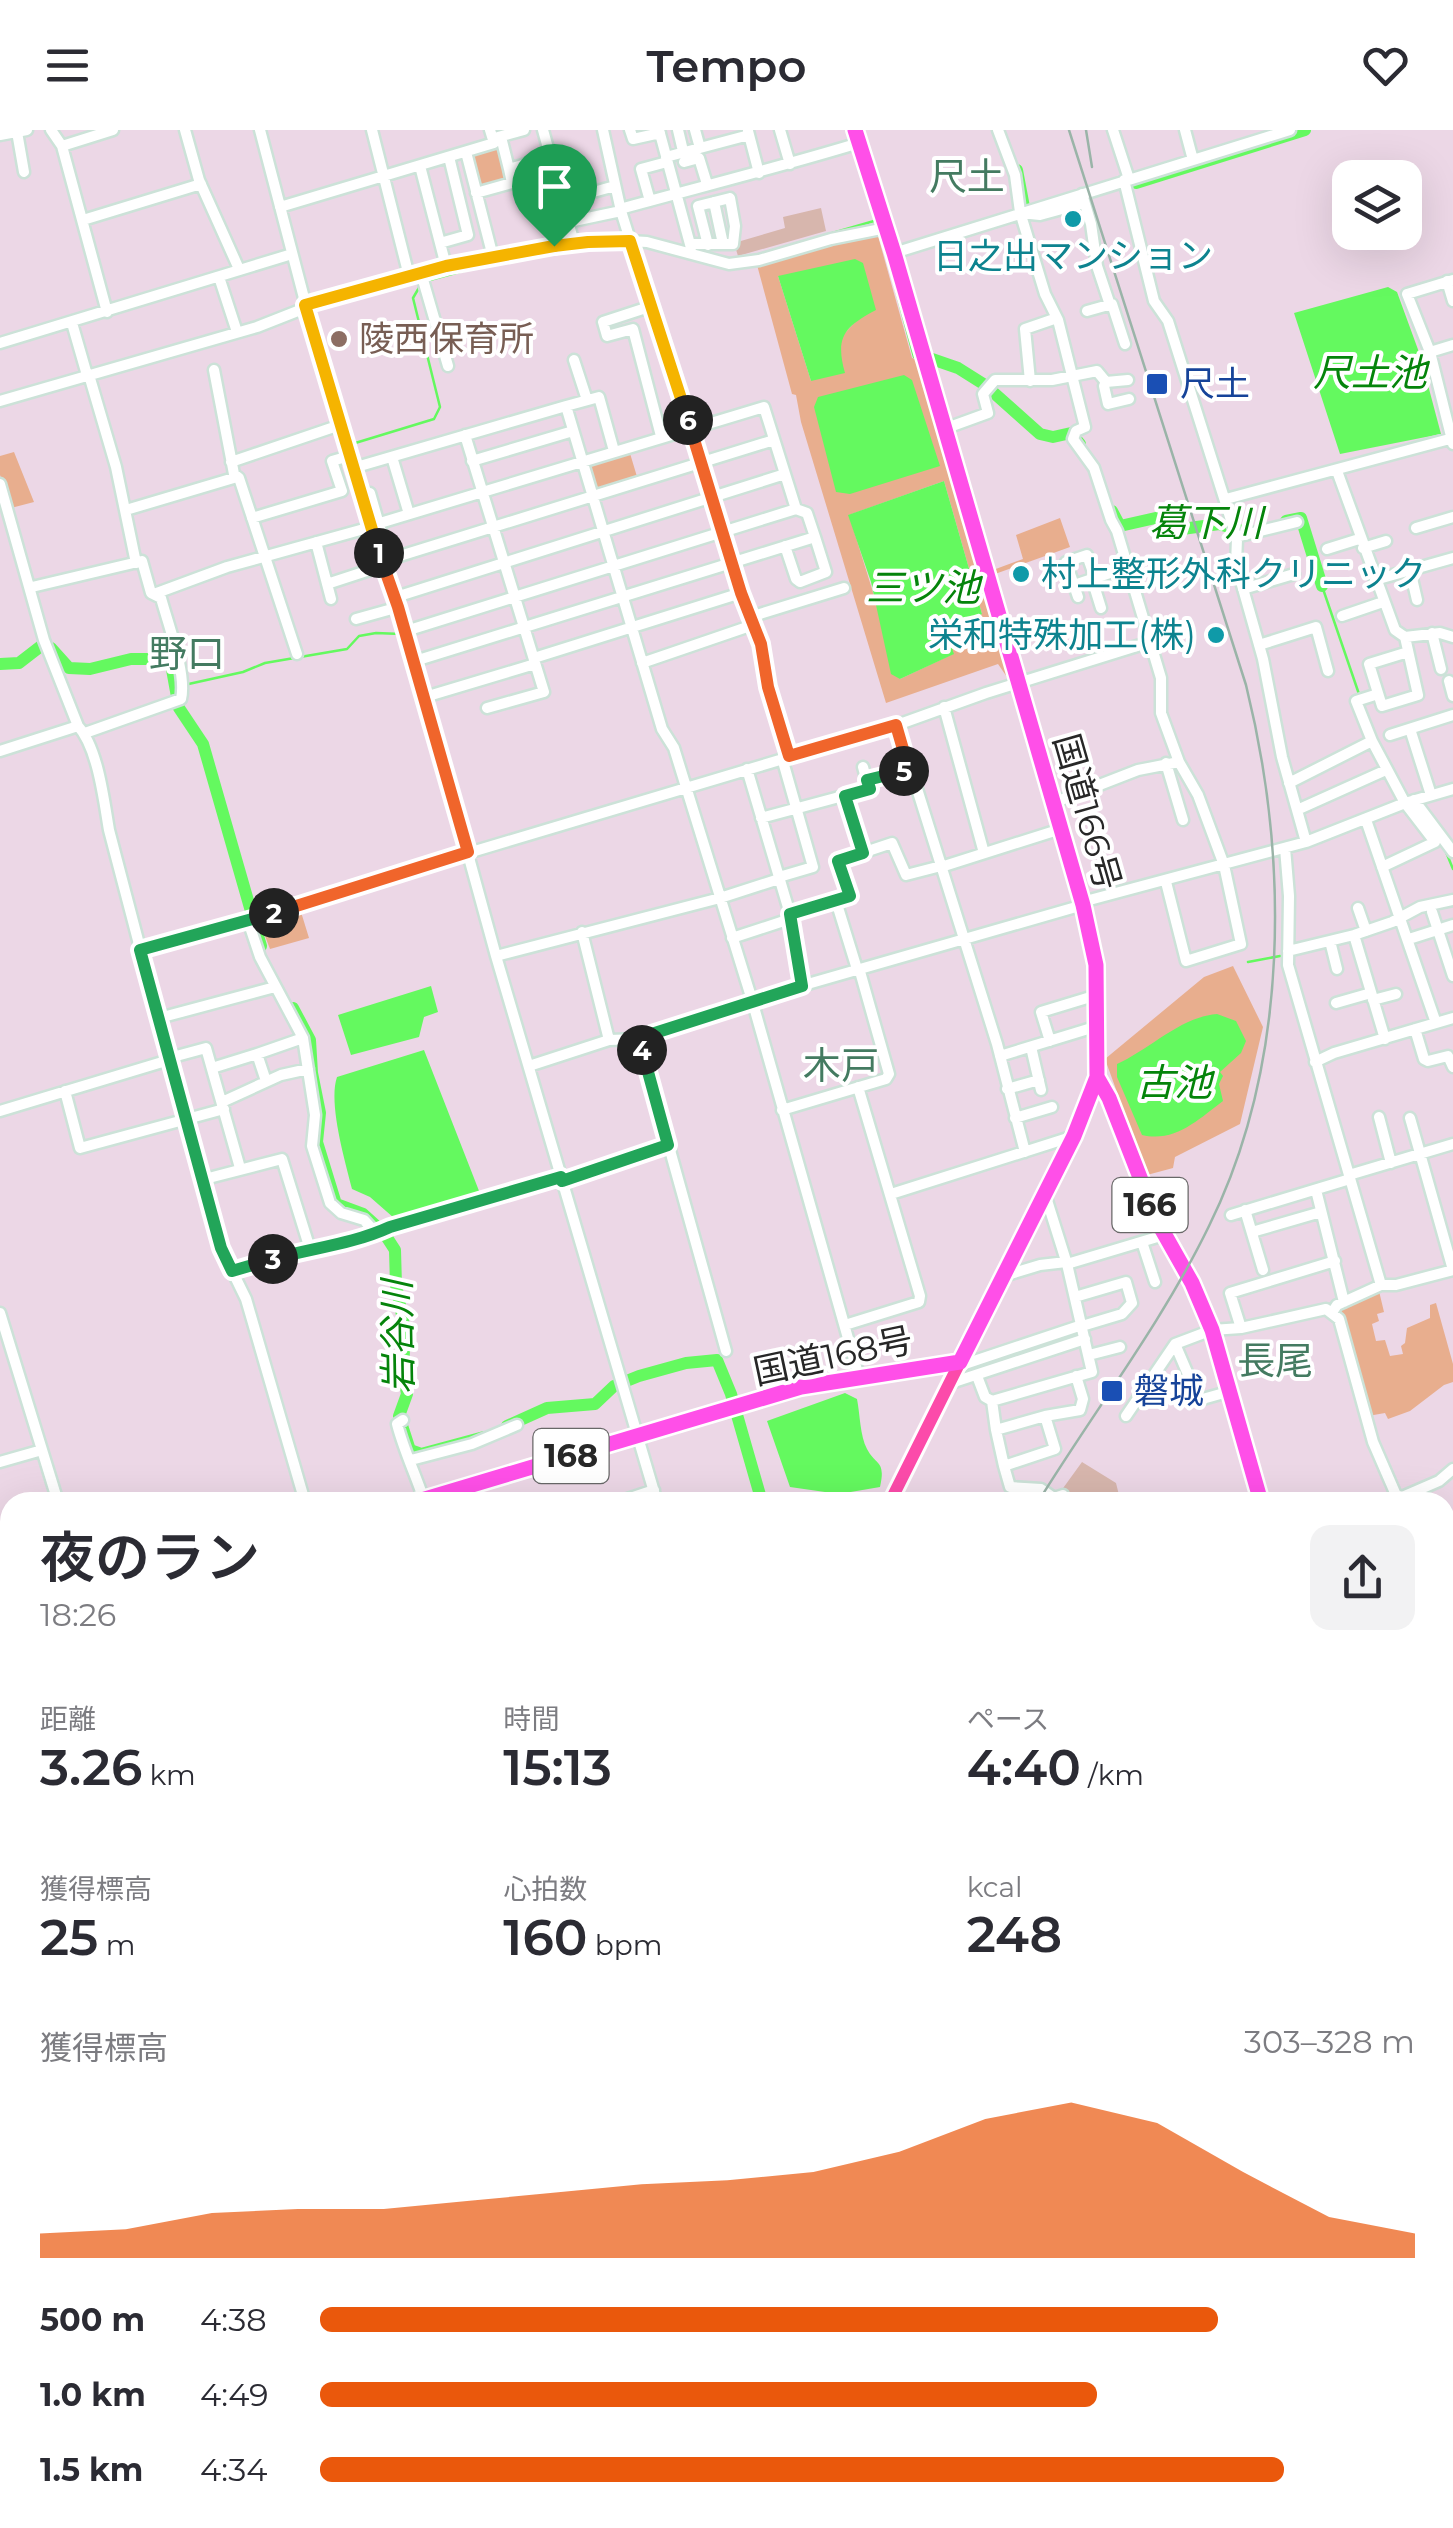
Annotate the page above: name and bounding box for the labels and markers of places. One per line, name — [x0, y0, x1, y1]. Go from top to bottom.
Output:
pin — [512, 144, 597, 247]
marker: 日之出マンション — [1062, 208, 1084, 230]
place label: 日之出マンション — [933, 234, 1213, 277]
place label: 陵西保育所 — [359, 317, 534, 360]
marker: 陵西保育所 — [328, 328, 350, 350]
place label: 尺土 — [1180, 362, 1250, 405]
marker: 尺土 — [1144, 371, 1170, 397]
pin: 6 — [663, 395, 713, 445]
pin: 1 — [354, 528, 404, 578]
place label: 村上整形外科クリニック — [1041, 552, 1426, 595]
marker: 村上整形外科クリニック — [1010, 563, 1032, 585]
place label: 栄和特殊加工(株) — [928, 613, 1196, 656]
marker: 栄和特殊加工(株) — [1205, 624, 1227, 646]
pin: 5 — [879, 746, 929, 796]
pin: 2 — [249, 888, 299, 938]
pin: 4 — [617, 1025, 667, 1075]
pin: 3 — [248, 1234, 298, 1284]
place label: 磐城 — [1134, 1369, 1204, 1412]
marker: 磐城 — [1099, 1378, 1125, 1404]

